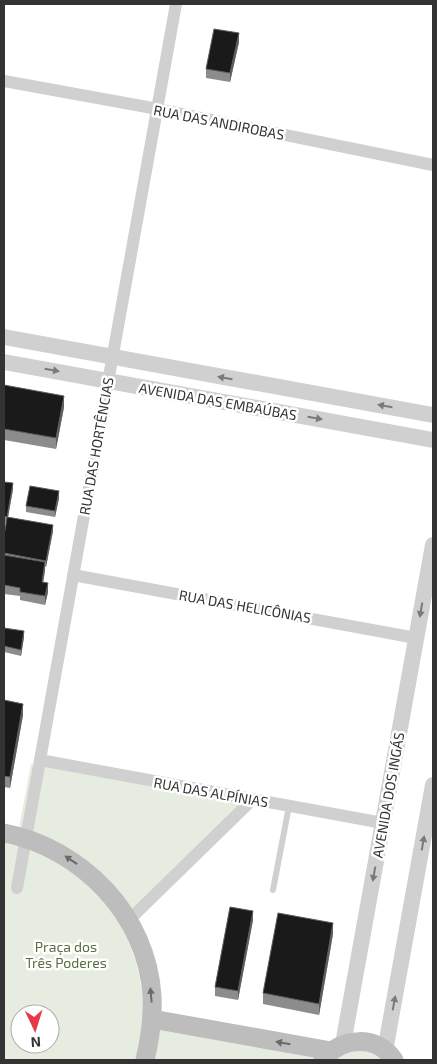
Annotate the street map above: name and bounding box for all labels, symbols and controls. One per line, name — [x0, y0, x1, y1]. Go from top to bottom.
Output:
street label: RUA DAS ANDIROBAS — [152, 101, 286, 143]
one-way arrow — [44, 367, 60, 375]
one-way arrow — [217, 373, 233, 381]
street label: RUA DAS HORTÊNCIAS — [76, 376, 117, 516]
street label: AVENIDA DAS EMBAÚBAS — [138, 379, 298, 423]
one-way arrow — [377, 402, 393, 410]
one-way arrow — [307, 415, 323, 423]
street label: RUA DAS HELICÔNIAS — [178, 586, 312, 626]
one-way arrow — [417, 603, 425, 619]
street label: AVENIDA DOS INGÁS — [369, 731, 407, 859]
street label: RUA DAS ALPÍNIAS — [152, 774, 270, 810]
one-way arrow — [419, 834, 427, 850]
one-way arrow — [64, 855, 77, 865]
one-way arrow — [369, 866, 377, 882]
park label: Praça dos Três Poderes — [25, 938, 107, 971]
one-way arrow — [147, 986, 155, 1002]
one-way arrow — [390, 995, 398, 1010]
north arrow — [10, 1004, 60, 1054]
text: N — [30, 1034, 42, 1051]
one-way arrow — [275, 1038, 291, 1046]

